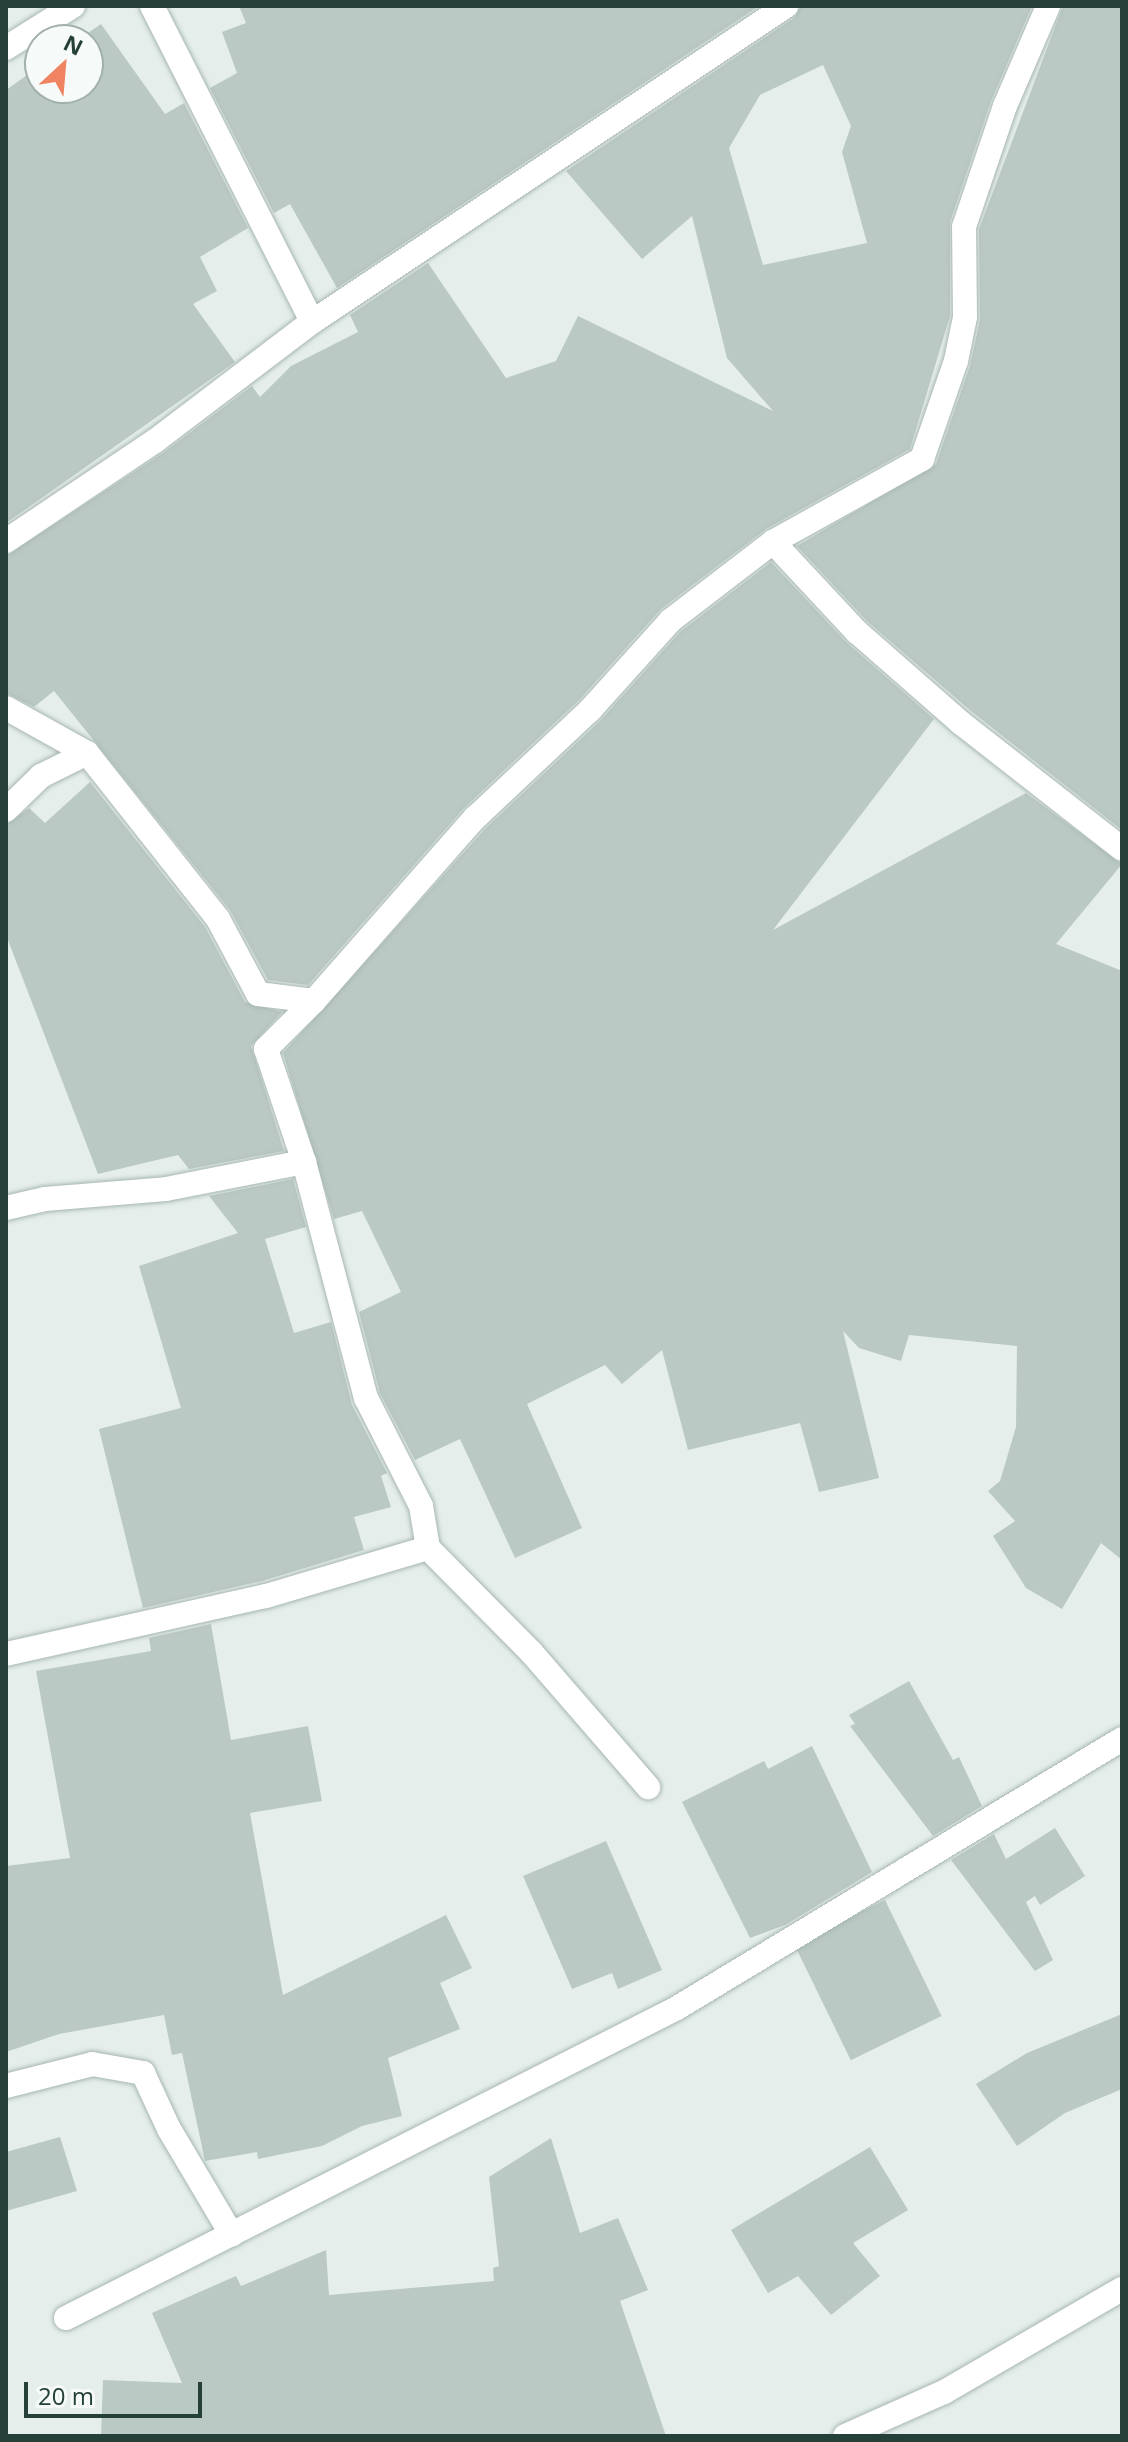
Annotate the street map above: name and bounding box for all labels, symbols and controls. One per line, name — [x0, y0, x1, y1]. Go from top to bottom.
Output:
north arrow — [24, 24, 104, 104]
text: N — [59, 27, 88, 62]
scale bar — [28, 2366, 206, 2416]
text: 20 m — [38, 2379, 94, 2412]

